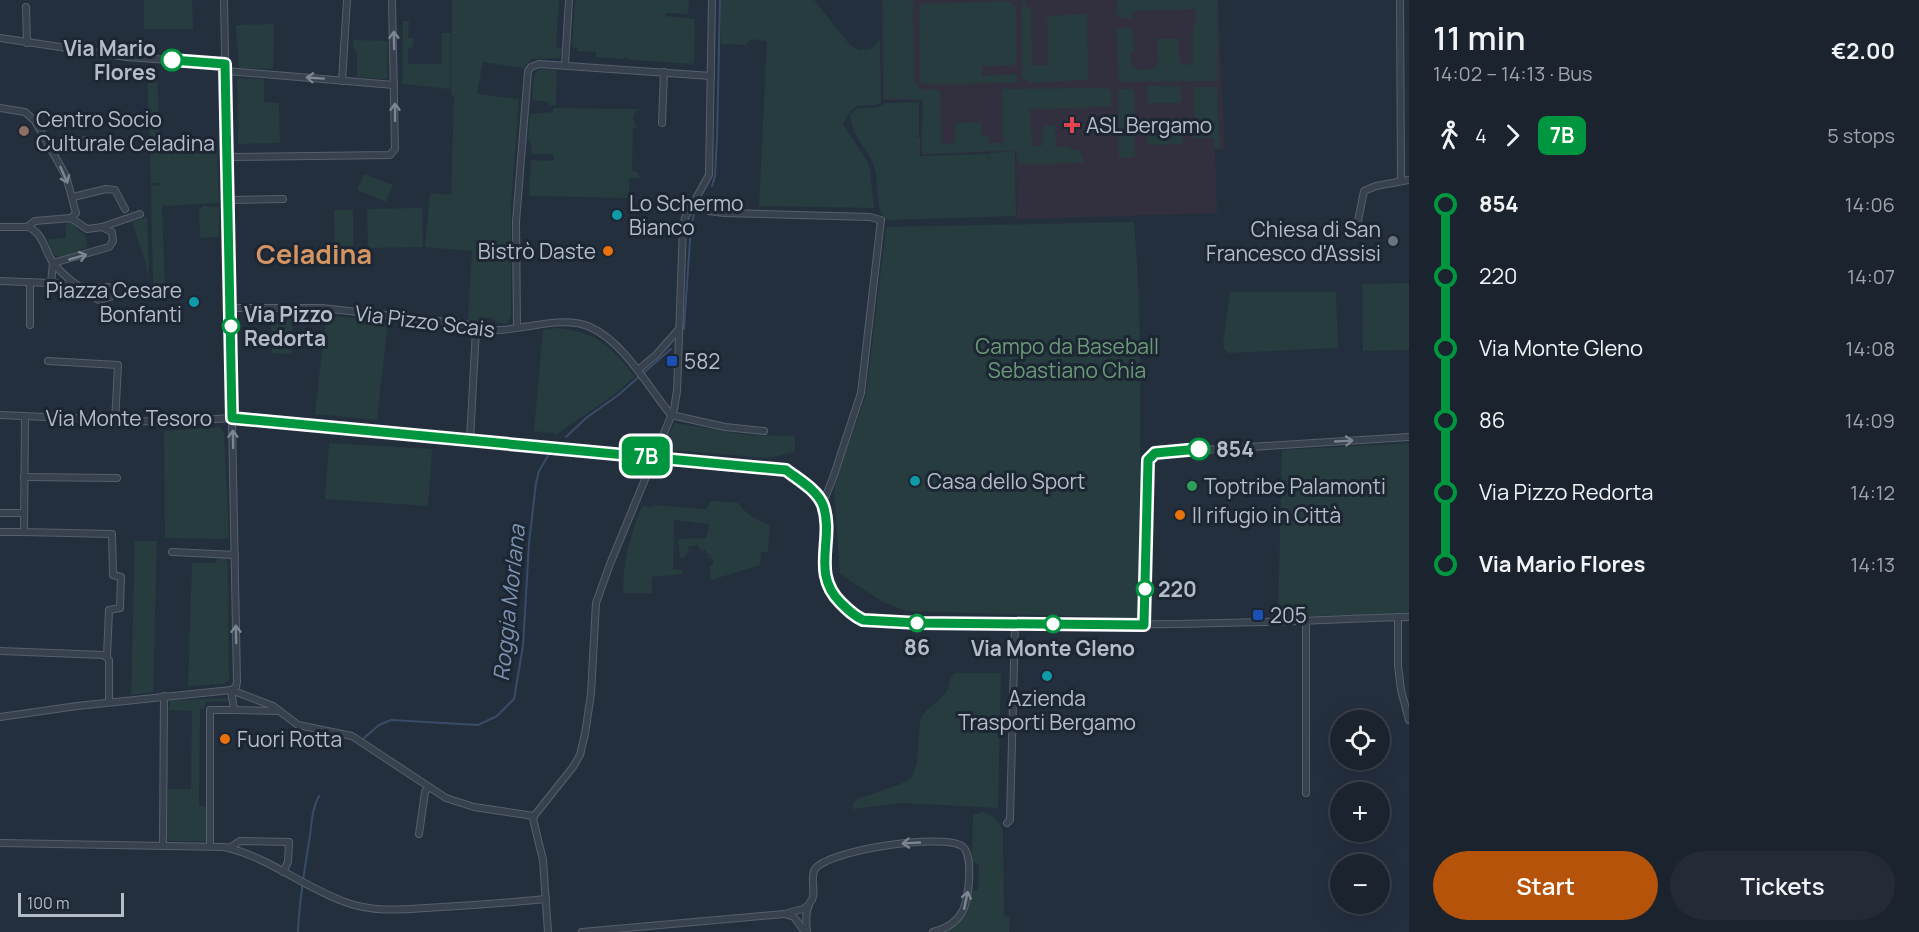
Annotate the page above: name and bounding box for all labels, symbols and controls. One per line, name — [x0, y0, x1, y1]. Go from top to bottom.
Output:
text: 11 min — [1433, 15, 1526, 60]
one-way arrow — [388, 31, 400, 51]
place label: Via Mario Flores — [63, 34, 156, 86]
text: €2.00 — [1831, 36, 1895, 66]
marker: Via Mario Flores — [161, 49, 183, 71]
text: 14:02 – 14:13 · Bus — [1433, 60, 1593, 87]
one-way arrow — [306, 73, 326, 84]
one-way arrow — [389, 103, 401, 123]
place label: Centro Socio Culturale Celadina — [36, 105, 215, 157]
place label: ASL Bergamo — [1086, 111, 1212, 139]
marker: ASL Bergamo — [1063, 116, 1081, 134]
icon: walk — [1433, 119, 1466, 152]
icon: forward — [1496, 119, 1529, 152]
text: 7B — [1550, 121, 1574, 149]
text: 4 — [1475, 122, 1487, 149]
text: 5 stops — [1827, 122, 1895, 149]
marker: Centro Socio Culturale Celadina — [17, 124, 31, 138]
one-way arrow — [59, 165, 71, 183]
place label: Lo Schermo Bianco — [629, 189, 743, 241]
text: 854 — [1479, 189, 1519, 219]
text: 14:06 — [1845, 191, 1895, 218]
marker: Lo Schermo Bianco — [610, 208, 624, 222]
place label: Chiesa di San Francesco d'Assisi — [1206, 215, 1381, 267]
marker: Chiesa di San Francesco d'Assisi — [1386, 234, 1400, 248]
district label: Celadina — [256, 235, 372, 272]
place label: Bistrò Daste — [478, 237, 596, 265]
marker: Bistrò Daste — [601, 244, 615, 258]
one-way arrow — [68, 251, 87, 262]
text: 220 — [1479, 261, 1518, 291]
text: 14:07 — [1847, 263, 1895, 290]
place label: Piazza Cesare Bonfanti — [46, 276, 182, 328]
marker: Piazza Cesare Bonfanti — [187, 295, 201, 309]
street label: Via Pizzo Scais — [353, 299, 497, 343]
place label: Via Pizzo Redorta — [244, 300, 333, 352]
marker: Via Pizzo Redorta — [222, 317, 240, 335]
park label: Campo da Baseball Sebastiano Chia — [975, 332, 1159, 384]
text: Via Monte Gleno — [1479, 333, 1643, 363]
text: 14:08 — [1846, 335, 1895, 362]
place label: 582 — [684, 347, 720, 375]
marker: 582 — [665, 354, 679, 368]
street label: Via Monte Tesoro — [46, 404, 212, 432]
text: 86 — [1479, 405, 1505, 435]
text: 14:09 — [1845, 407, 1895, 434]
one-way arrow — [227, 430, 239, 450]
place label: 854 — [1216, 435, 1254, 463]
one-way arrow — [1333, 435, 1353, 446]
line badge: 7B — [619, 436, 673, 476]
marker: 854 — [1188, 438, 1210, 460]
text: 7B — [634, 442, 658, 470]
place label: Casa dello Sport — [927, 467, 1086, 495]
place label: Toptribe Palamonti — [1204, 472, 1386, 500]
marker: Casa dello Sport — [908, 474, 922, 488]
text: Via Pizzo Redorta — [1479, 477, 1654, 507]
marker: Toptribe Palamonti — [1185, 479, 1199, 493]
text: 14:12 — [1850, 479, 1895, 506]
place label: Il rifugio in Città — [1192, 501, 1341, 529]
marker: Il rifugio in Città — [1173, 508, 1187, 522]
water label: Roggia Morlana — [486, 522, 532, 683]
text: Via Mario Flores — [1479, 549, 1645, 579]
text: 14:13 — [1851, 551, 1895, 578]
place label: 220 — [1158, 575, 1197, 603]
marker: 220 — [1136, 580, 1154, 598]
place label: 205 — [1270, 601, 1307, 629]
marker: 205 — [1251, 608, 1265, 622]
marker: 86 — [908, 614, 926, 632]
marker: Via Monte Gleno — [1044, 615, 1062, 633]
one-way arrow — [230, 625, 242, 645]
place label: 86 — [904, 633, 930, 661]
place label: Via Monte Gleno — [971, 634, 1135, 662]
marker: Azienda Trasporti Bergamo — [1040, 669, 1054, 683]
place label: Azienda Trasporti Bergamo — [958, 684, 1136, 736]
map controls — [1330, 710, 1390, 914]
button: locate — [1330, 710, 1390, 770]
place label: Fuori Rotta — [237, 725, 342, 753]
marker: Fuori Rotta — [218, 732, 232, 746]
button: + — [1330, 782, 1390, 842]
one-way arrow — [901, 837, 921, 848]
button: Start — [1433, 851, 1658, 920]
button: Tickets — [1670, 851, 1895, 920]
button: − — [1330, 854, 1390, 914]
scale bar — [18, 890, 124, 918]
one-way arrow — [961, 890, 972, 910]
text: 100 m — [27, 892, 70, 914]

